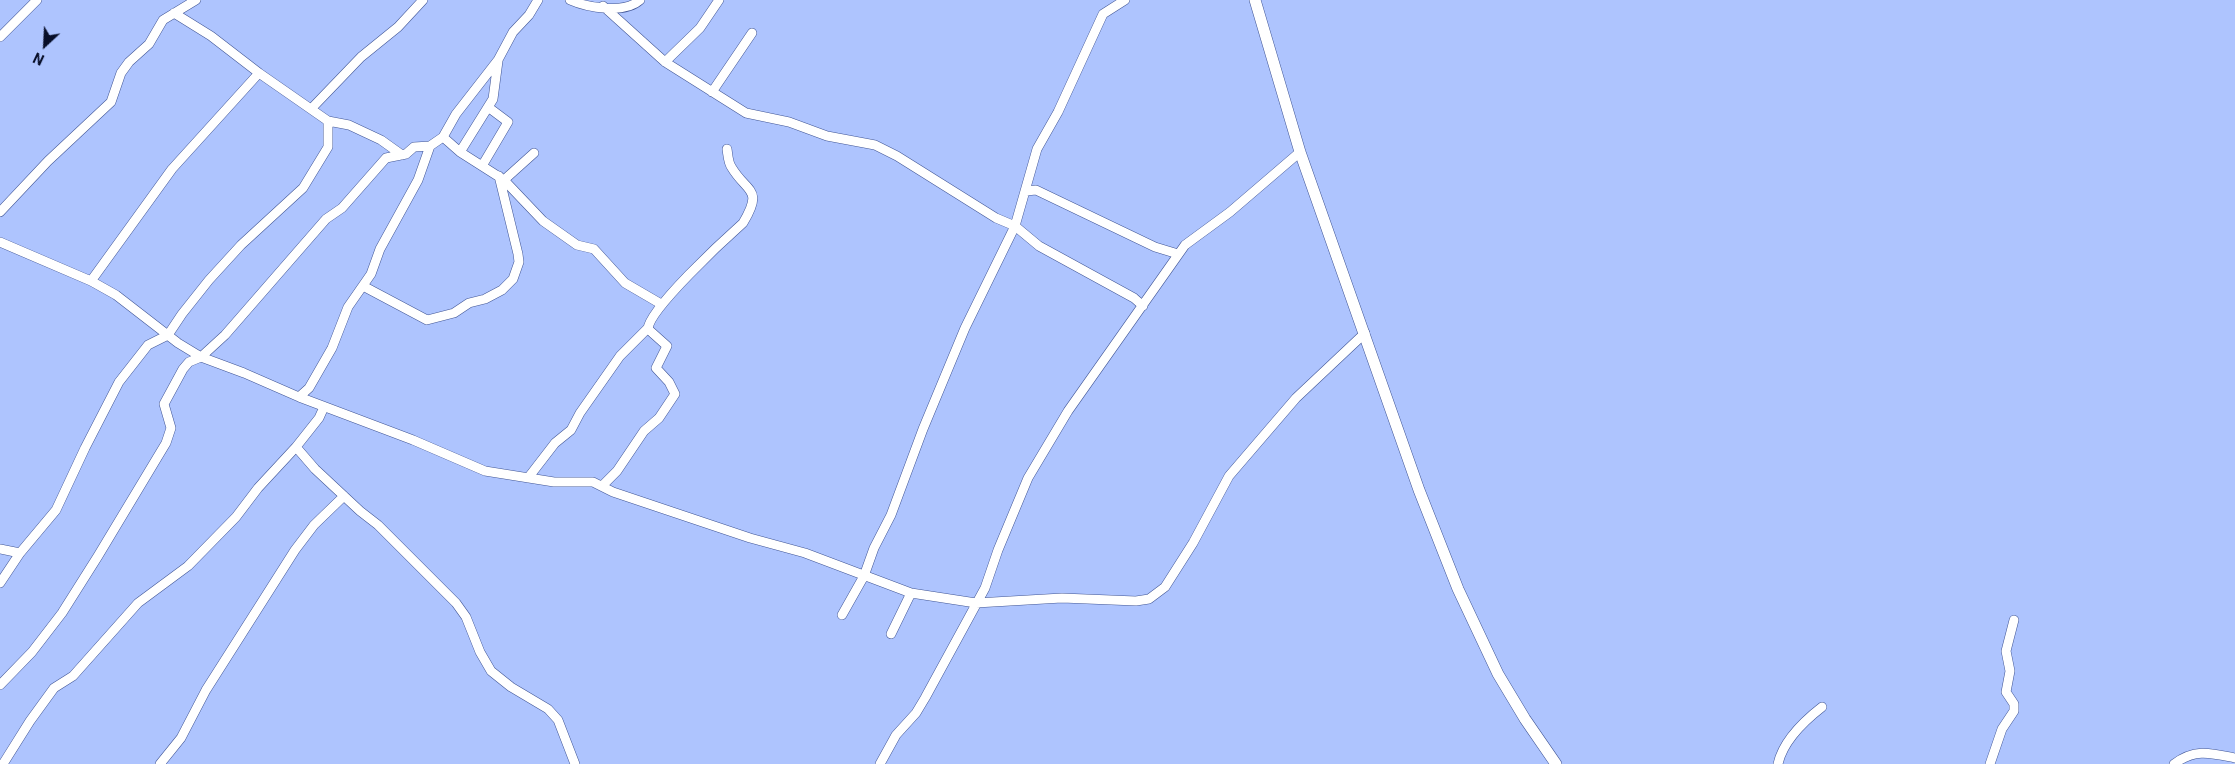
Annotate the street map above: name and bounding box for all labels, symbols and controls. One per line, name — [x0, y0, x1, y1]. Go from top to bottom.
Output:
north arrow — [20, 20, 70, 70]
text: N — [31, 49, 47, 68]

